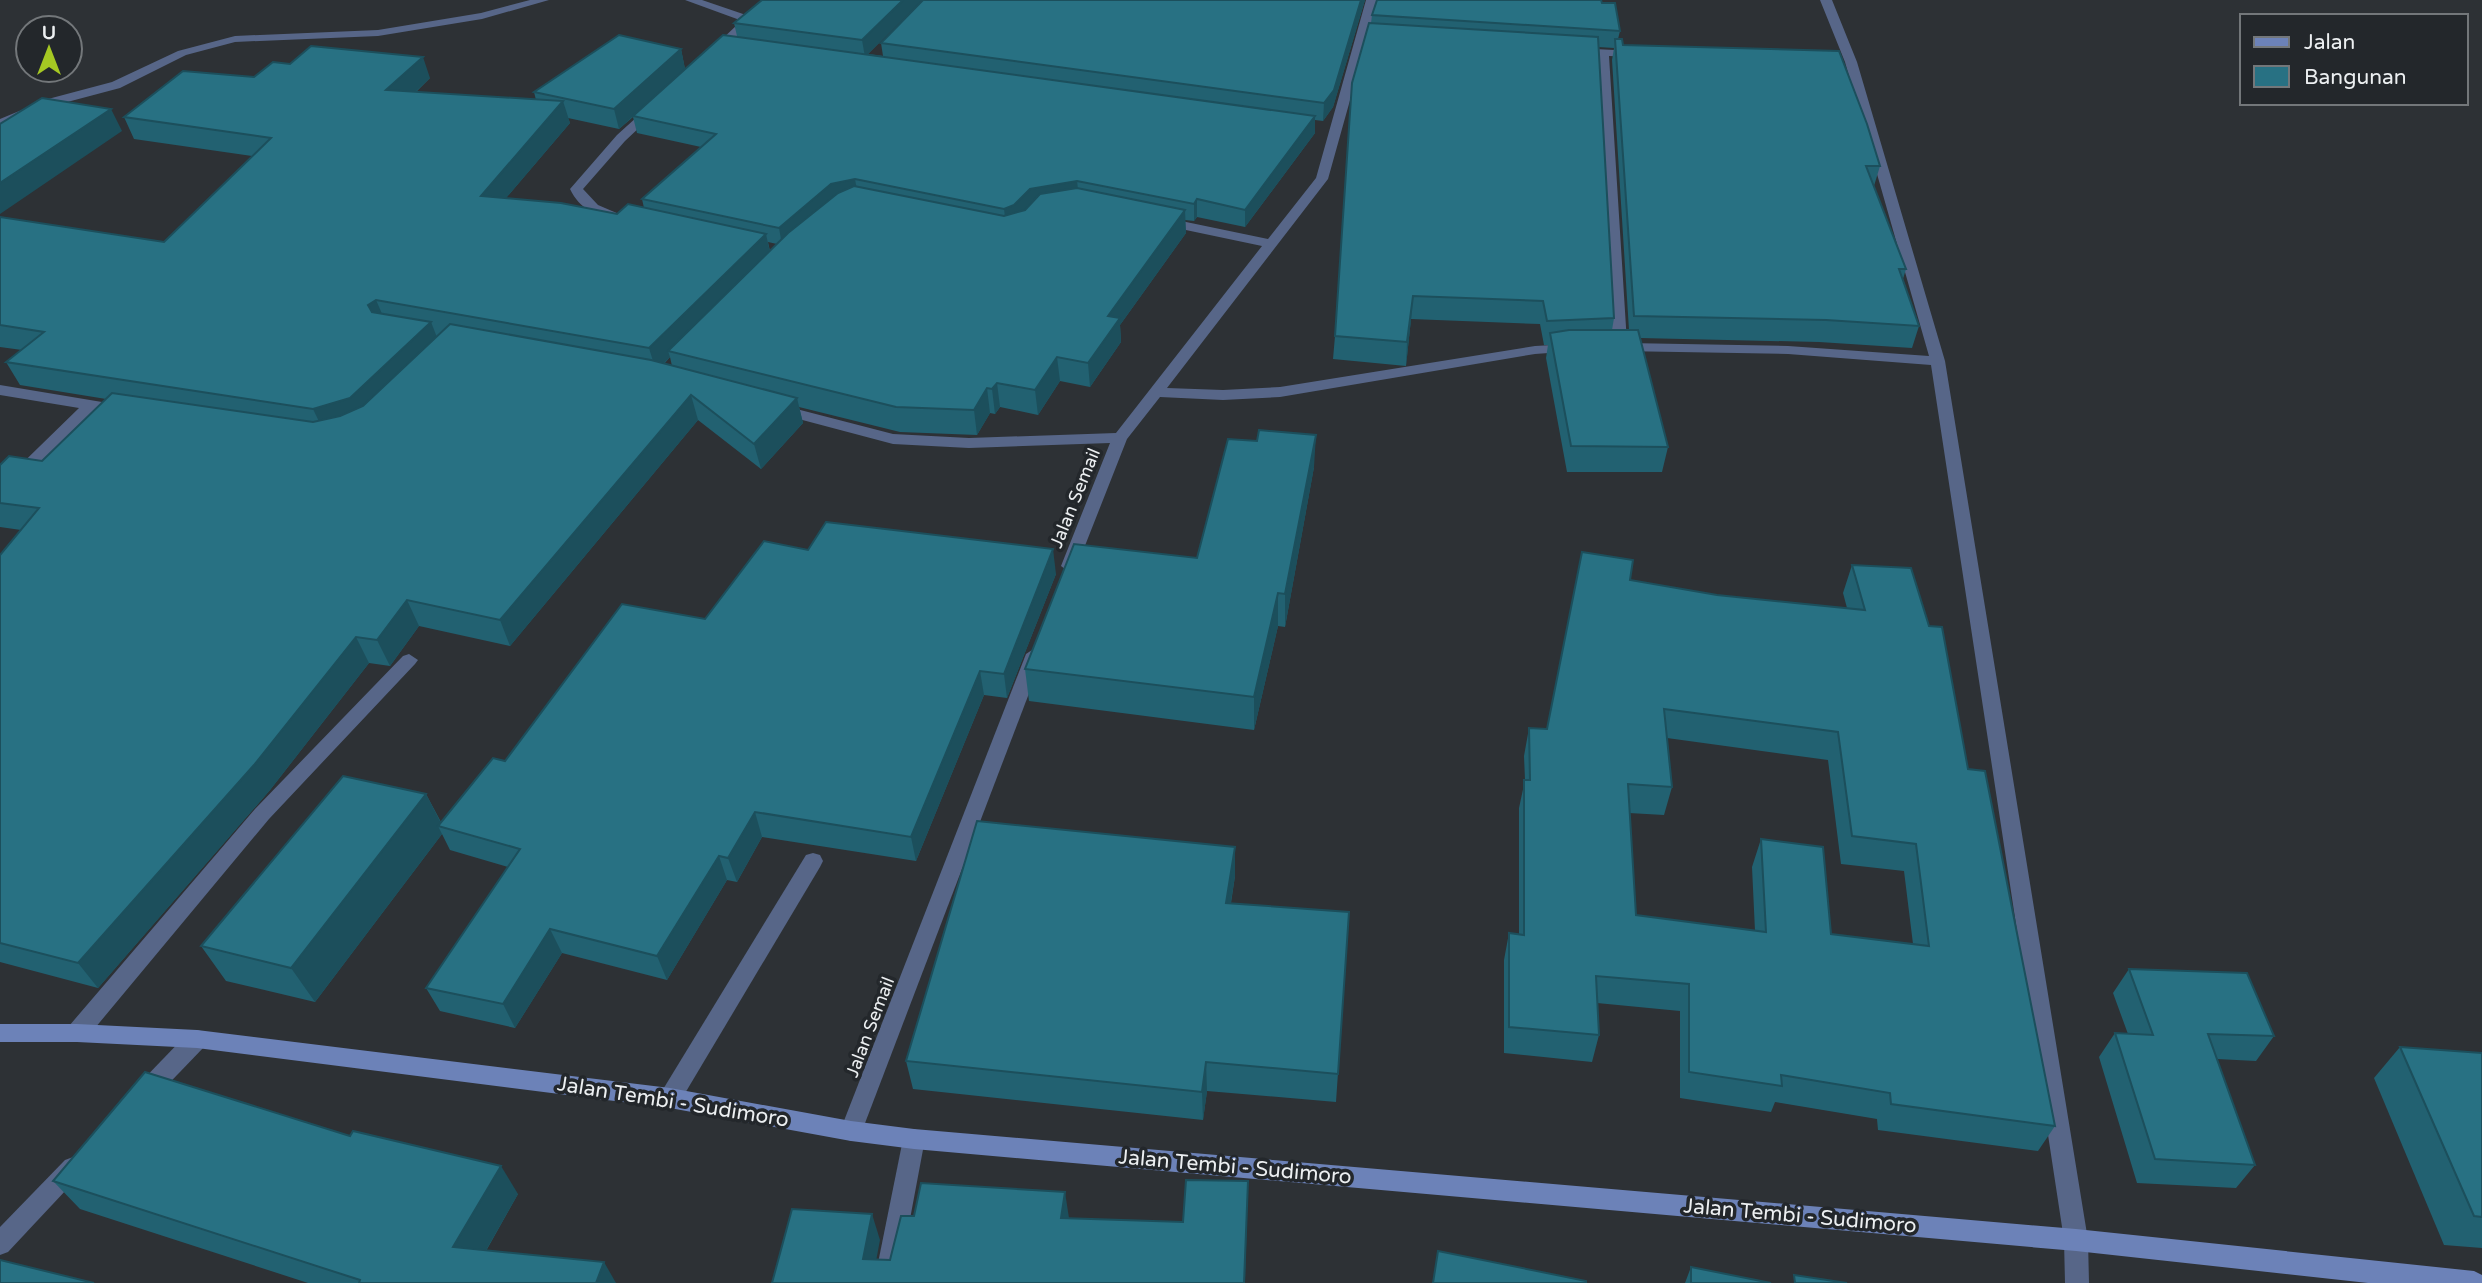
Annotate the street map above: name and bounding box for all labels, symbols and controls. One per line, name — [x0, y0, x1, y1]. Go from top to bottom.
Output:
north arrow — [14, 14, 84, 84]
legend — [2240, 14, 2468, 105]
text: U — [42, 22, 56, 44]
text: Jalan — [2304, 30, 2355, 55]
text: Bangunan — [2304, 65, 2407, 90]
street label: Jalan Semail — [1045, 445, 1105, 551]
street label: Jalan Semail — [841, 974, 899, 1080]
street label: Jalan Tembi - Sudimoro — [555, 1071, 791, 1133]
street label: Jalan Tembi - Sudimoro — [1117, 1144, 1353, 1190]
street label: Jalan Tembi - Sudimoro — [1682, 1193, 1918, 1239]

